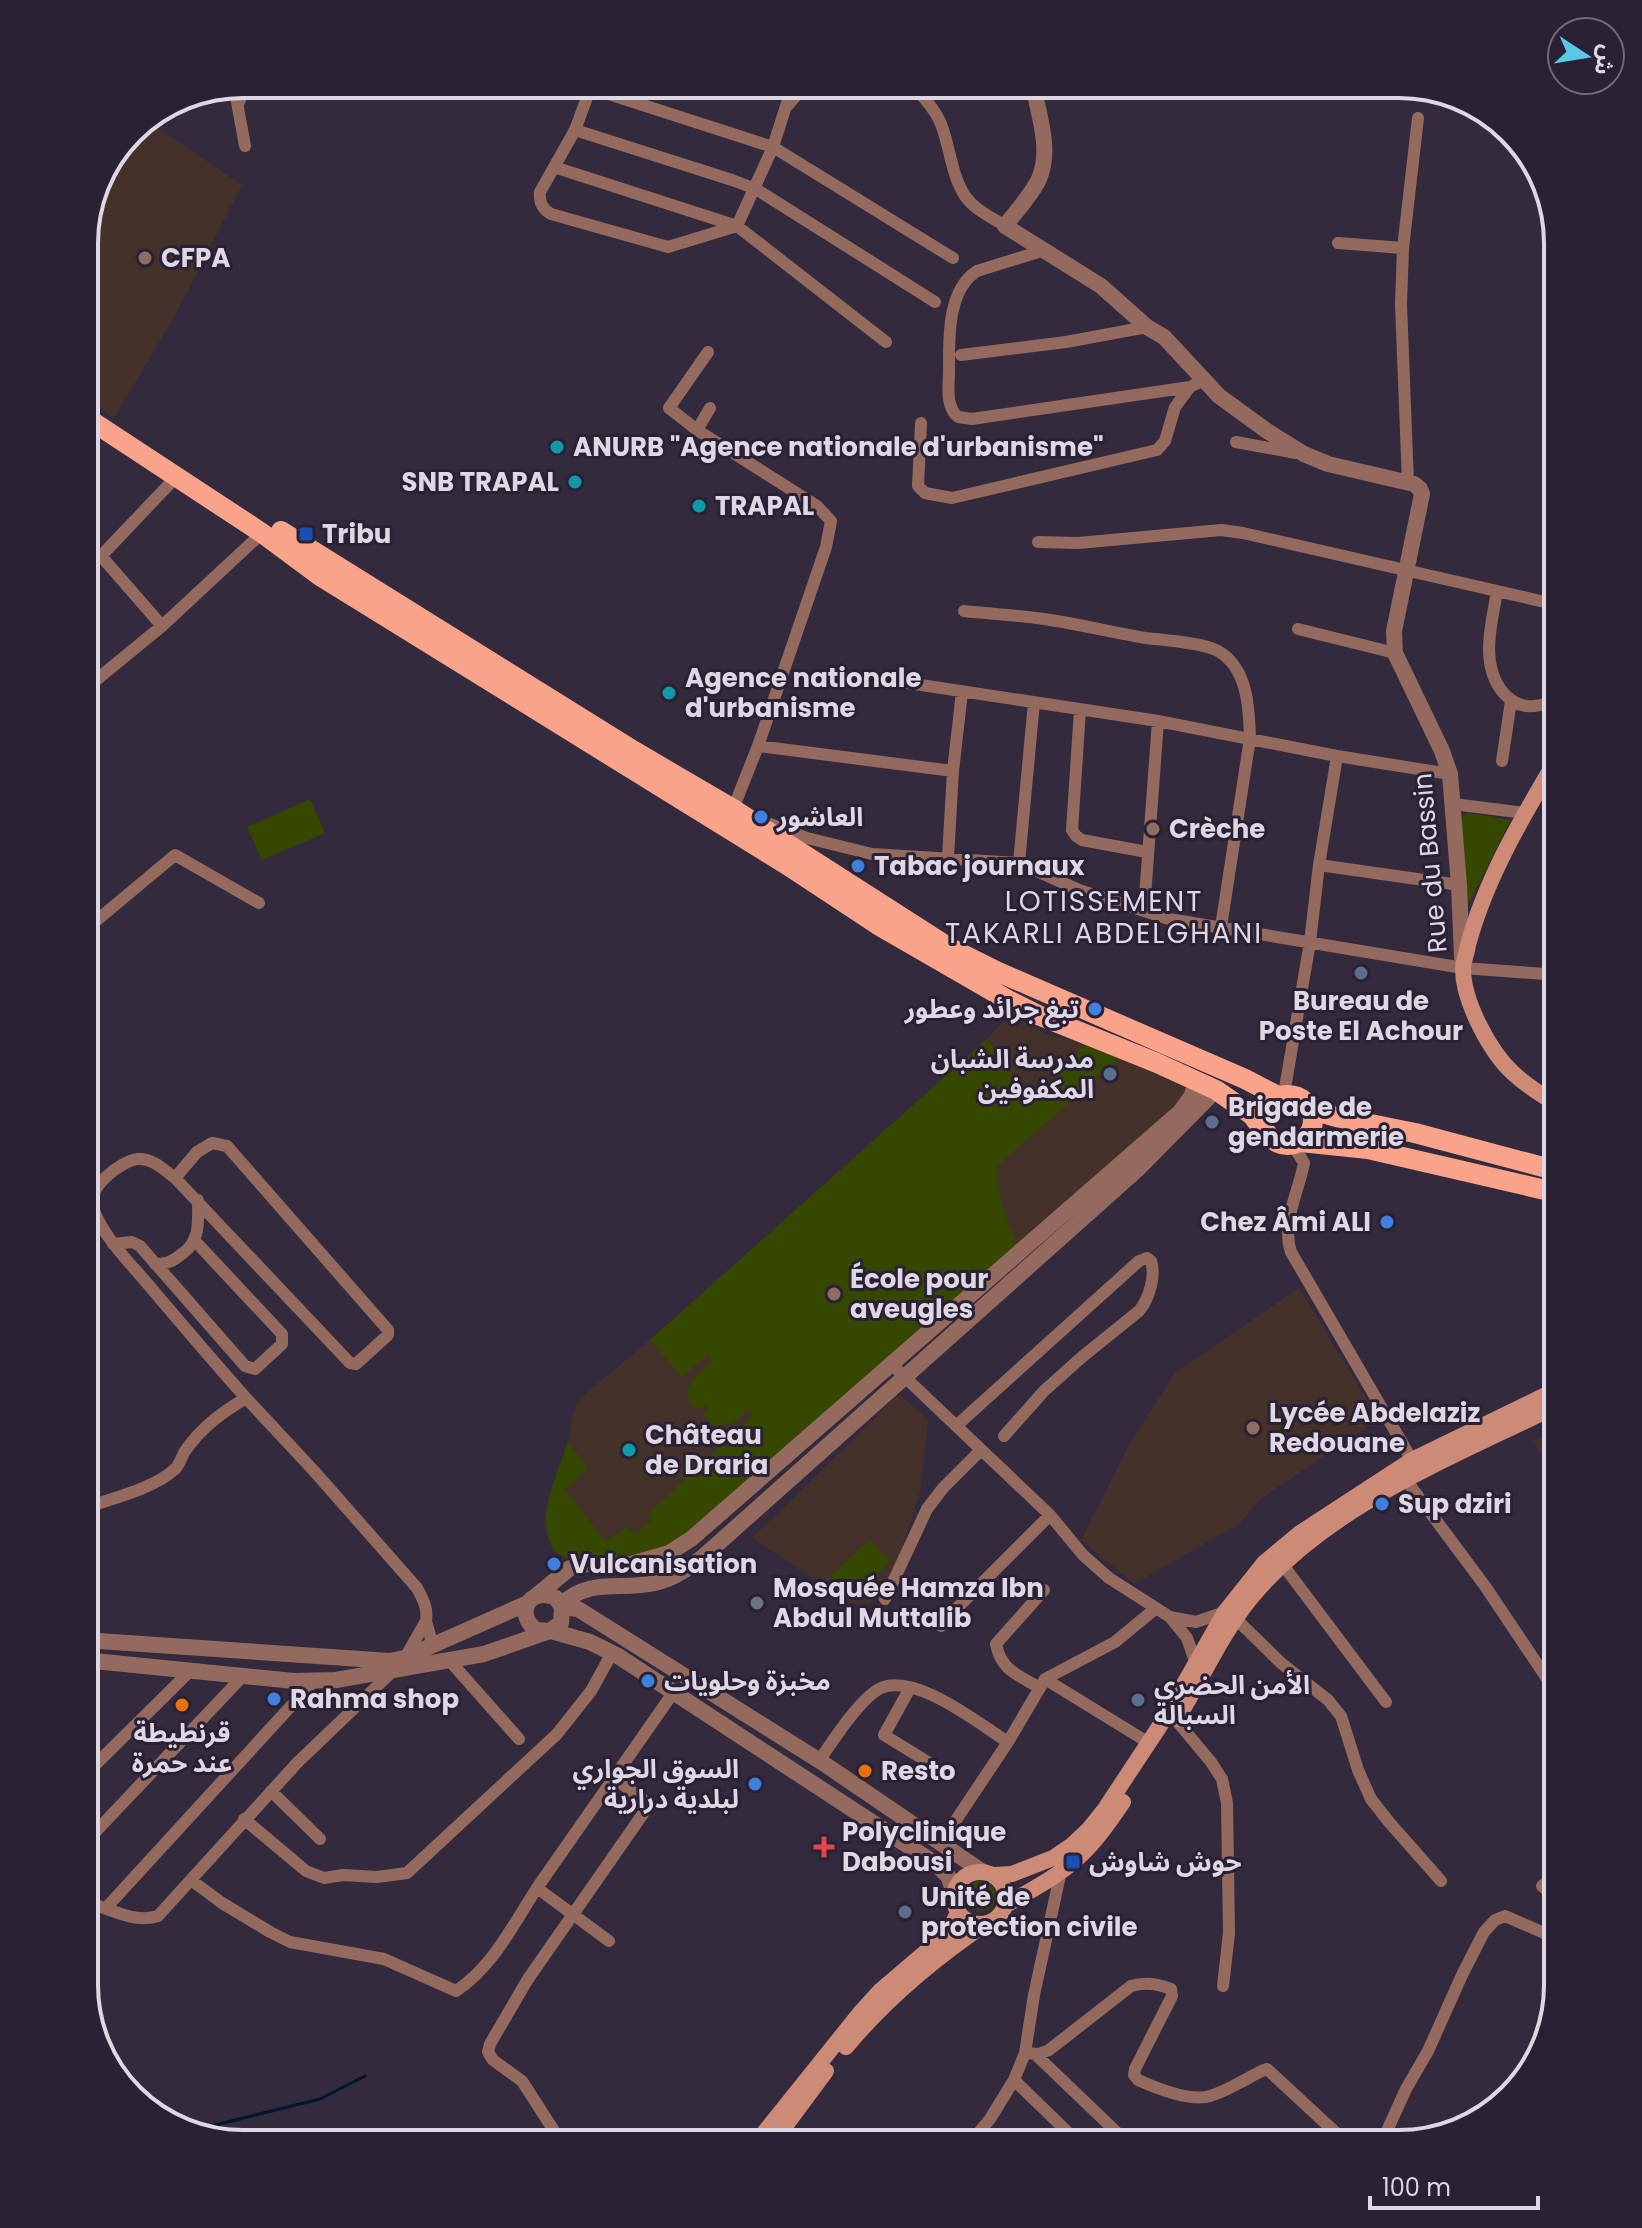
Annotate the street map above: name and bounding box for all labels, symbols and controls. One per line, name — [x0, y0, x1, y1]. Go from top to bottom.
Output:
north arrow — [1546, 16, 1626, 96]
text: ش — [1587, 42, 1623, 78]
place label: CFPA — [161, 240, 230, 276]
marker: CFPA — [136, 249, 154, 267]
place label: ANURB "Agence nationale d'urbanisme" — [573, 429, 1104, 465]
marker: ANURB "Agence nationale d'urbanisme" — [548, 438, 566, 456]
place label: SNB TRAPAL — [402, 464, 559, 500]
marker: SNB TRAPAL — [566, 473, 584, 491]
place label: TRAPAL — [715, 488, 814, 524]
marker: TRAPAL — [690, 497, 708, 515]
place label: Tribu — [322, 516, 391, 552]
marker: Tribu — [297, 525, 315, 543]
place label: Agence nationale d'urbanisme — [685, 660, 921, 726]
marker: Agence nationale d'urbanisme — [660, 684, 678, 702]
street label: Rue du Bassin — [1404, 772, 1456, 954]
place label: العاشور — [776, 799, 863, 835]
marker: العاشور — [752, 808, 770, 826]
place label: Crèche — [1169, 811, 1265, 847]
marker: Crèche — [1144, 820, 1162, 838]
place label: Tabac journaux — [874, 848, 1085, 884]
marker: Tabac journaux — [849, 857, 867, 875]
district label: LOTISSEMENT TAKARLI ABDELGHANI — [945, 882, 1263, 953]
marker: Bureau de Poste El Achour — [1352, 964, 1370, 982]
place label: Bureau de Poste El Achour — [1259, 983, 1463, 1049]
place label: تبغ جرائد وعطور — [904, 991, 1079, 1028]
marker: تبغ جرائد وعطور — [1086, 1000, 1104, 1018]
place label: مدرسة الشبان المكفوفين — [931, 1041, 1094, 1107]
marker: مدرسة الشبان المكفوفين — [1101, 1065, 1119, 1083]
place label: Brigade de gendarmerie — [1228, 1089, 1404, 1155]
marker: Brigade de gendarmerie — [1203, 1113, 1221, 1131]
place label: Chez Âmi ALI — [1200, 1204, 1371, 1240]
marker: Chez Âmi ALI — [1378, 1213, 1396, 1231]
place label: École pour aveugles — [850, 1261, 988, 1327]
marker: École pour aveugles — [825, 1285, 843, 1303]
place label: Lycée Abdelaziz Redouane — [1269, 1395, 1480, 1461]
place label: Château de Draria — [645, 1417, 768, 1483]
marker: Lycée Abdelaziz Redouane — [1244, 1419, 1262, 1437]
marker: Château de Draria — [620, 1441, 638, 1459]
place label: Sup dziri — [1398, 1486, 1512, 1522]
marker: Sup dziri — [1373, 1495, 1391, 1513]
place label: Vulcanisation — [570, 1546, 757, 1582]
marker: Vulcanisation — [545, 1555, 563, 1573]
place label: Mosquée Hamza Ibn Abdul Muttalib — [773, 1570, 1044, 1636]
marker: Mosquée Hamza Ibn Abdul Muttalib — [748, 1594, 766, 1612]
place label: مخبزة وحلويات — [664, 1663, 831, 1699]
place label: الأمن الحضري السبالة — [1154, 1667, 1310, 1733]
marker: مخبزة وحلويات — [639, 1672, 657, 1690]
place label: Rahma shop — [290, 1681, 459, 1717]
marker: Rahma shop — [265, 1690, 283, 1708]
marker: الأمن الحضري السبالة — [1129, 1691, 1147, 1709]
marker: قرنطيطة عند حمرة — [173, 1696, 191, 1714]
place label: قرنطيطة عند حمرة — [132, 1715, 232, 1781]
place label: السوق الجواري لبلدية درارية — [572, 1751, 739, 1817]
place label: Resto — [881, 1753, 956, 1789]
marker: Resto — [856, 1762, 874, 1780]
marker: السوق الجواري لبلدية درارية — [746, 1775, 764, 1793]
place label: Polyclinique Dabousi — [842, 1814, 1006, 1880]
marker: Polyclinique Dabousi — [813, 1836, 835, 1858]
place label: حوش شاوش — [1089, 1844, 1242, 1880]
marker: حوش شاوش — [1064, 1853, 1082, 1871]
place label: Unité de protection civile — [921, 1879, 1138, 1945]
marker: Unité de protection civile — [896, 1903, 914, 1921]
scale bar — [1370, 2160, 1538, 2210]
text: 100 m — [1382, 2171, 1451, 2204]

